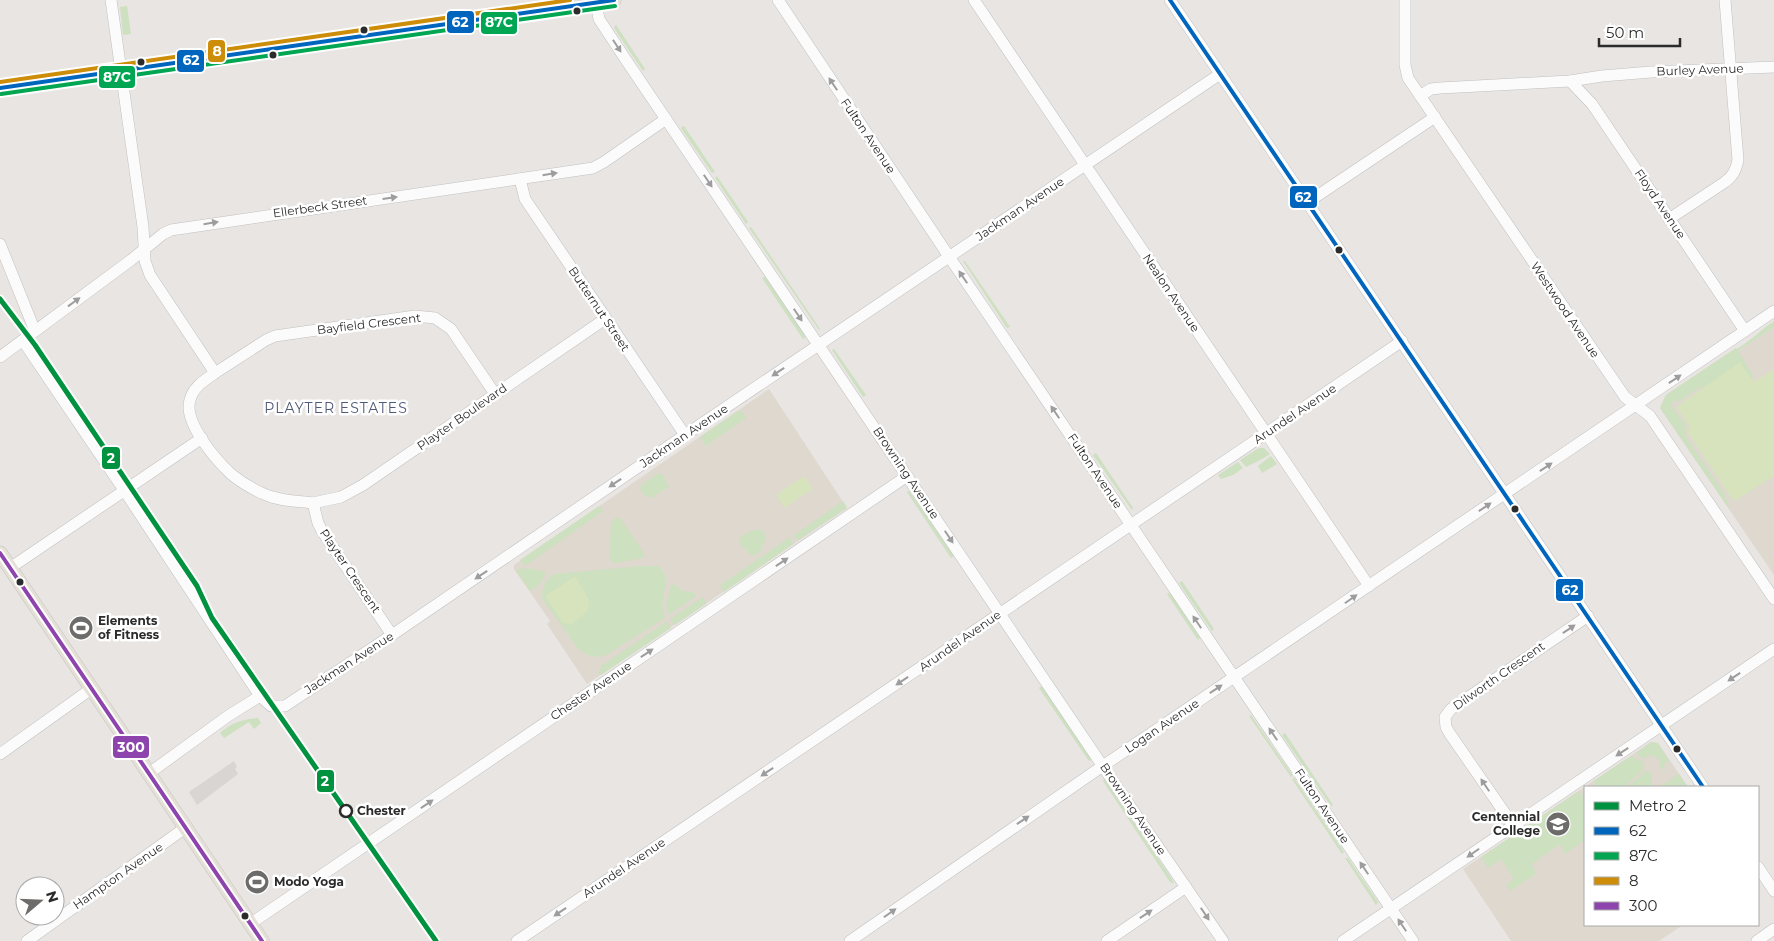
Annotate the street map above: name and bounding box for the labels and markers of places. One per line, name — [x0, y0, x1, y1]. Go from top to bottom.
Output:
unlabelled marker — [572, 6, 582, 16]
unlabelled marker — [359, 25, 369, 35]
unlabelled marker — [268, 50, 278, 60]
unlabelled marker — [136, 57, 146, 67]
unlabelled marker — [1334, 245, 1344, 255]
unlabelled marker — [1510, 504, 1520, 514]
unlabelled marker — [15, 577, 25, 587]
place label: Elements of Fitness — [98, 613, 160, 642]
sports icon: Elements of Fitness — [68, 615, 94, 641]
unlabelled marker — [1672, 744, 1682, 754]
place label: Chester — [357, 803, 406, 818]
marker: Chester — [339, 804, 353, 818]
place label: Centennial College — [1472, 809, 1540, 838]
school or university icon: Centennial College — [1545, 811, 1571, 837]
sports icon: Modo Yoga — [244, 869, 270, 895]
place label: Modo Yoga — [274, 874, 344, 889]
unlabelled marker — [240, 911, 250, 921]

